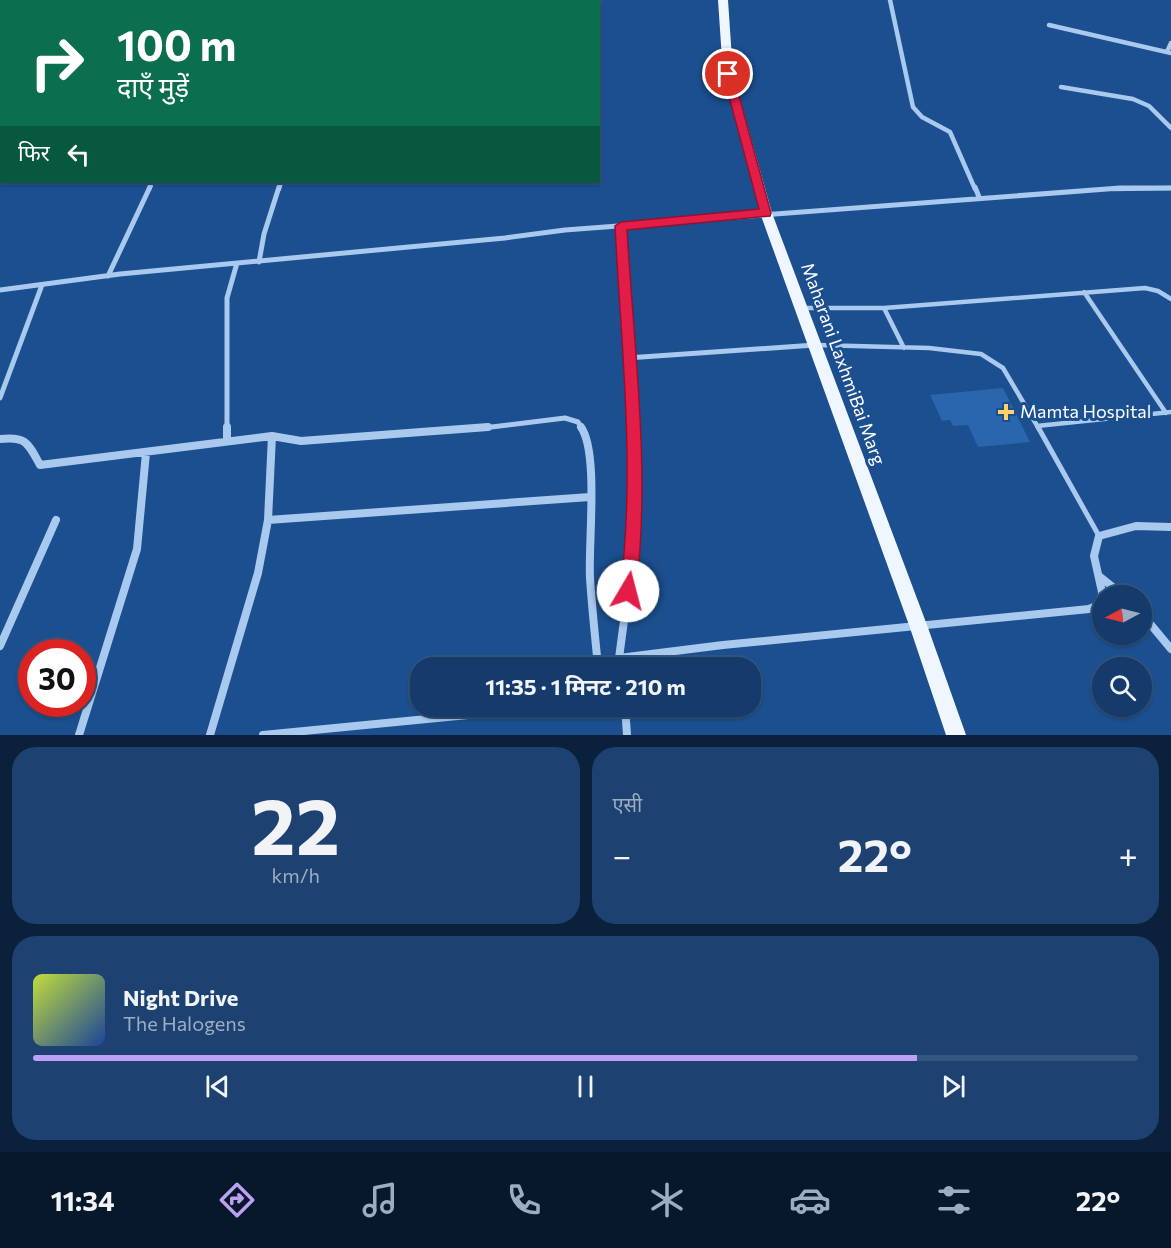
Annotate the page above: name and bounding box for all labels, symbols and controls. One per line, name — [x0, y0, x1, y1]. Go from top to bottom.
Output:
text: 100 m — [117, 18, 237, 70]
icon: right — [18, 24, 96, 102]
pin — [702, 48, 753, 99]
icon: arrive — [711, 57, 744, 90]
text: दाएँ मुड़ें — [117, 70, 189, 103]
icon: left — [62, 138, 95, 171]
text: फिर — [18, 139, 50, 166]
street label: Maharani LaxhmiBai Marg — [797, 260, 891, 468]
place label: Mamta Hospital — [1020, 400, 1151, 422]
marker: Mamta Hospital — [997, 403, 1015, 421]
position arrow — [596, 559, 660, 623]
north arrow — [1092, 585, 1152, 645]
map controls — [1092, 585, 1152, 717]
speed limit sign: 30 — [18, 639, 96, 717]
button: search — [1092, 657, 1152, 717]
text: 11:35 · 1 मिनट · 210 m — [485, 673, 686, 700]
text: 22 — [251, 776, 340, 871]
text: एसी — [613, 792, 642, 816]
text: 22° — [838, 826, 912, 881]
text: − — [613, 834, 631, 875]
text: + — [1119, 834, 1138, 875]
text: km/h — [271, 863, 320, 887]
text: Night Drive — [123, 984, 238, 1011]
text: The Halogens — [123, 1011, 246, 1035]
icon: previous — [201, 1070, 234, 1103]
icon: pause — [569, 1070, 602, 1103]
icon: next — [937, 1070, 970, 1103]
icon: directions — [216, 1179, 258, 1221]
icon: music — [359, 1179, 401, 1221]
icon: phone — [503, 1179, 545, 1221]
icon: climate — [646, 1179, 688, 1221]
icon: car — [789, 1179, 831, 1221]
icon: filters — [933, 1179, 975, 1221]
text: 11:34 — [51, 1184, 115, 1217]
text: 22° — [1076, 1184, 1120, 1217]

